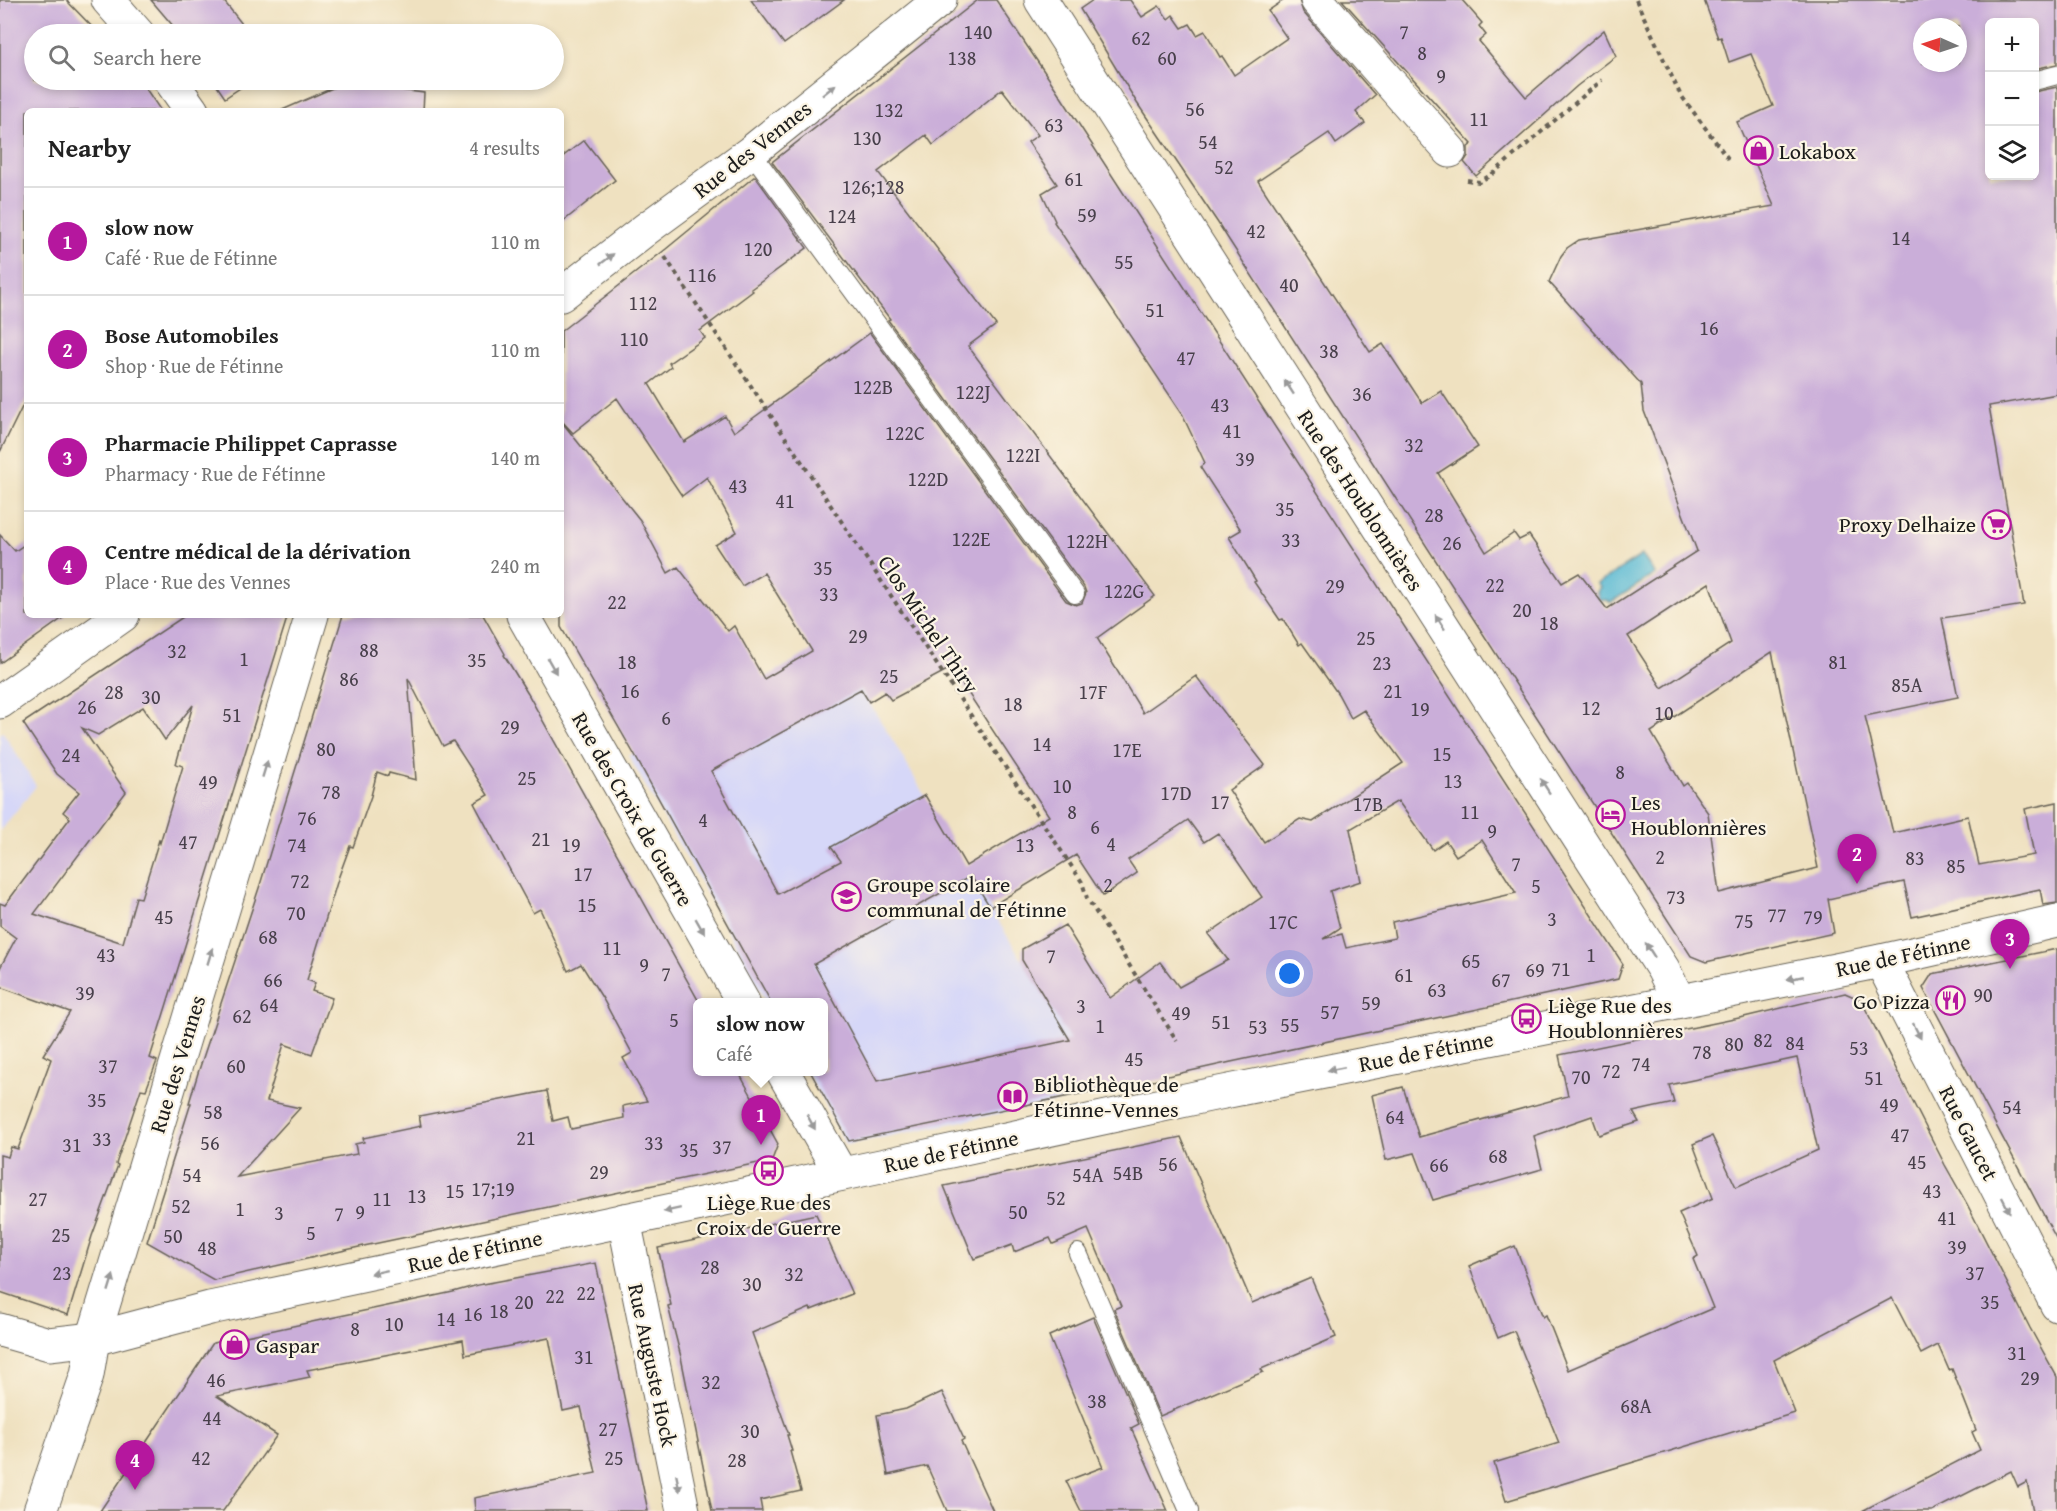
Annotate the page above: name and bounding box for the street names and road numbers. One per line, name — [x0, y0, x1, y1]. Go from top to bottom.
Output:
street label: Rue des Vennes — [686, 93, 818, 205]
street label: Rue des Houblonnières — [1290, 403, 1432, 597]
street label: Clos Michel Thiry — [871, 548, 987, 700]
street label: Rue des Croix de Guerre — [564, 706, 702, 912]
street label: Rue de Fétinne — [1833, 925, 1973, 985]
street label: Rue des Vennes — [141, 991, 213, 1137]
street label: Rue de Fétinne — [1356, 1022, 1496, 1080]
street label: Rue Gaucet — [1931, 1080, 2007, 1186]
street label: Rue de Fétinne — [881, 1121, 1021, 1181]
street label: Rue de Fétinne — [405, 1221, 545, 1281]
street label: Rue Auguste Hock — [620, 1281, 686, 1450]

